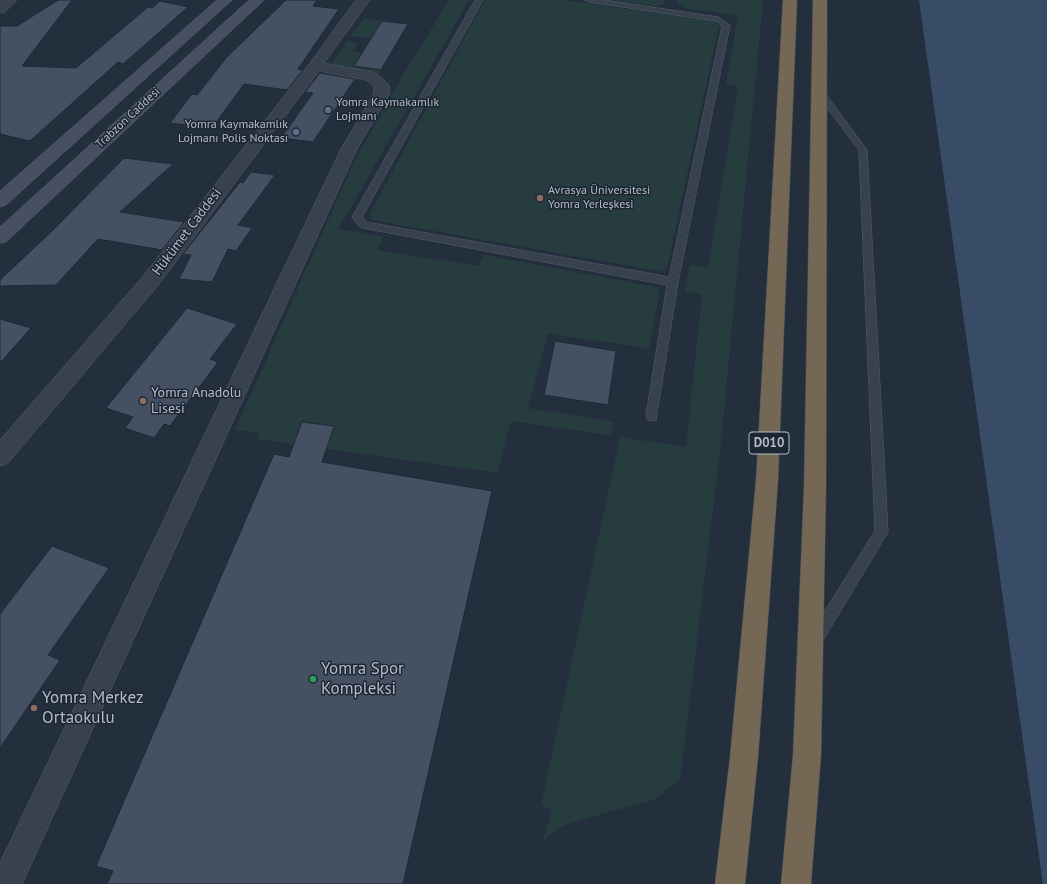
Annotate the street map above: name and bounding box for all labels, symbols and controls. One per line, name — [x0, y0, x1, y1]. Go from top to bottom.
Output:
street label: Trabzon Caddesi — [93, 84, 163, 152]
place label: Yomra Kaymakamlık Lojmanı — [336, 96, 439, 124]
marker: Yomra Kaymakamlık Lojmanı — [323, 105, 333, 115]
place label: Yomra Kaymakamlık Lojmanı Polis Noktası — [178, 118, 288, 146]
marker: Yomra Kaymakamlık Lojmanı Polis Noktası — [291, 127, 301, 137]
place label: Avrasya Üniversitesi Yomra Yerleşkesi — [548, 184, 650, 212]
street label: Hükümet Caddesi — [149, 185, 225, 279]
marker: Avrasya Üniversitesi Yomra Yerleşkesi — [535, 193, 545, 203]
place label: Yomra Anadolu Lisesi — [151, 385, 241, 418]
marker: Yomra Anadolu Lisesi — [138, 396, 148, 406]
road number: D010 — [749, 432, 789, 454]
place label: Yomra Spor Kompleksi — [321, 659, 404, 699]
marker: Yomra Spor Kompleksi — [308, 674, 318, 684]
place label: Yomra Merkez Ortaokulu — [42, 688, 144, 728]
marker: Yomra Merkez Ortaokulu — [29, 703, 39, 713]

